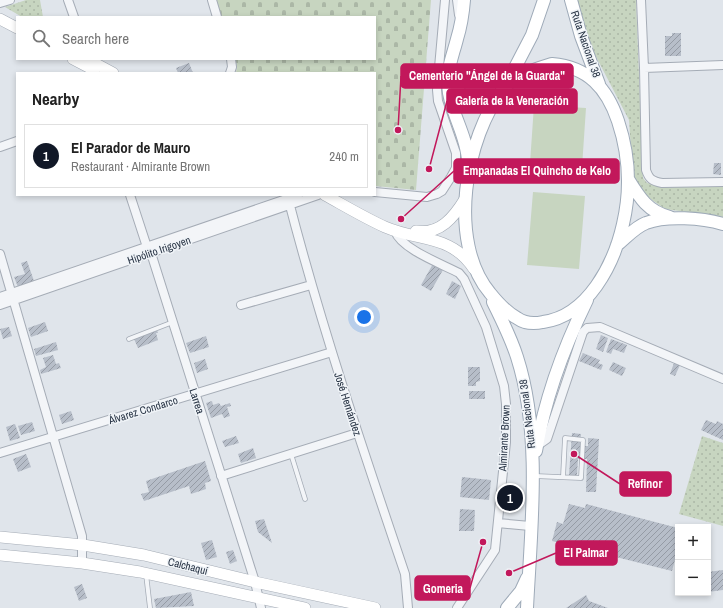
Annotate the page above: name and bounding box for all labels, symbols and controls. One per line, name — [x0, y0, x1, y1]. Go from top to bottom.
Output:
street label: Ruta Nacional 38 — [568, 9, 604, 79]
search box — [16, 16, 376, 60]
icon: search — [30, 27, 52, 49]
text: Search here — [62, 28, 129, 49]
callout: Cementerio "Ángel de la Guarda" — [401, 64, 573, 88]
text: Cementerio "Ángel de la Guarda" — [409, 68, 565, 84]
text: Nearby — [32, 87, 79, 110]
callout: Galería de la Veneración — [447, 89, 577, 113]
text: Galería de la Veneración — [455, 93, 569, 109]
text: El Parador de Mauro — [71, 137, 191, 158]
text: 1 — [43, 148, 49, 165]
text: 240 m — [329, 148, 359, 165]
text: Restaurant · Almirante Brown — [71, 158, 210, 175]
callout: Empanadas El Quincho de Kelo — [454, 159, 619, 183]
text: Empanadas El Quincho de Kelo — [463, 163, 611, 179]
street label: Hipólito Irigoyen — [125, 233, 193, 267]
your location — [354, 307, 374, 327]
street label: José Hernández — [331, 371, 365, 438]
street label: Ruta Nacional 38 — [516, 379, 538, 449]
street label: Larrea — [186, 386, 208, 416]
street label: Álvarez Condarco — [106, 393, 179, 427]
street label: Almirante Brown — [495, 404, 513, 473]
callout: Refinor — [620, 472, 671, 496]
text: Refinor — [628, 476, 662, 492]
pin: 1 — [497, 483, 523, 513]
map controls — [675, 524, 711, 596]
button: + — [675, 524, 711, 560]
callout: El Palmar — [556, 541, 617, 565]
text: El Palmar — [564, 545, 609, 561]
street label: Calchaquí — [167, 554, 210, 578]
button: − — [675, 560, 711, 596]
callout: Gomeria — [415, 576, 470, 600]
text: Gomeria — [423, 581, 463, 597]

